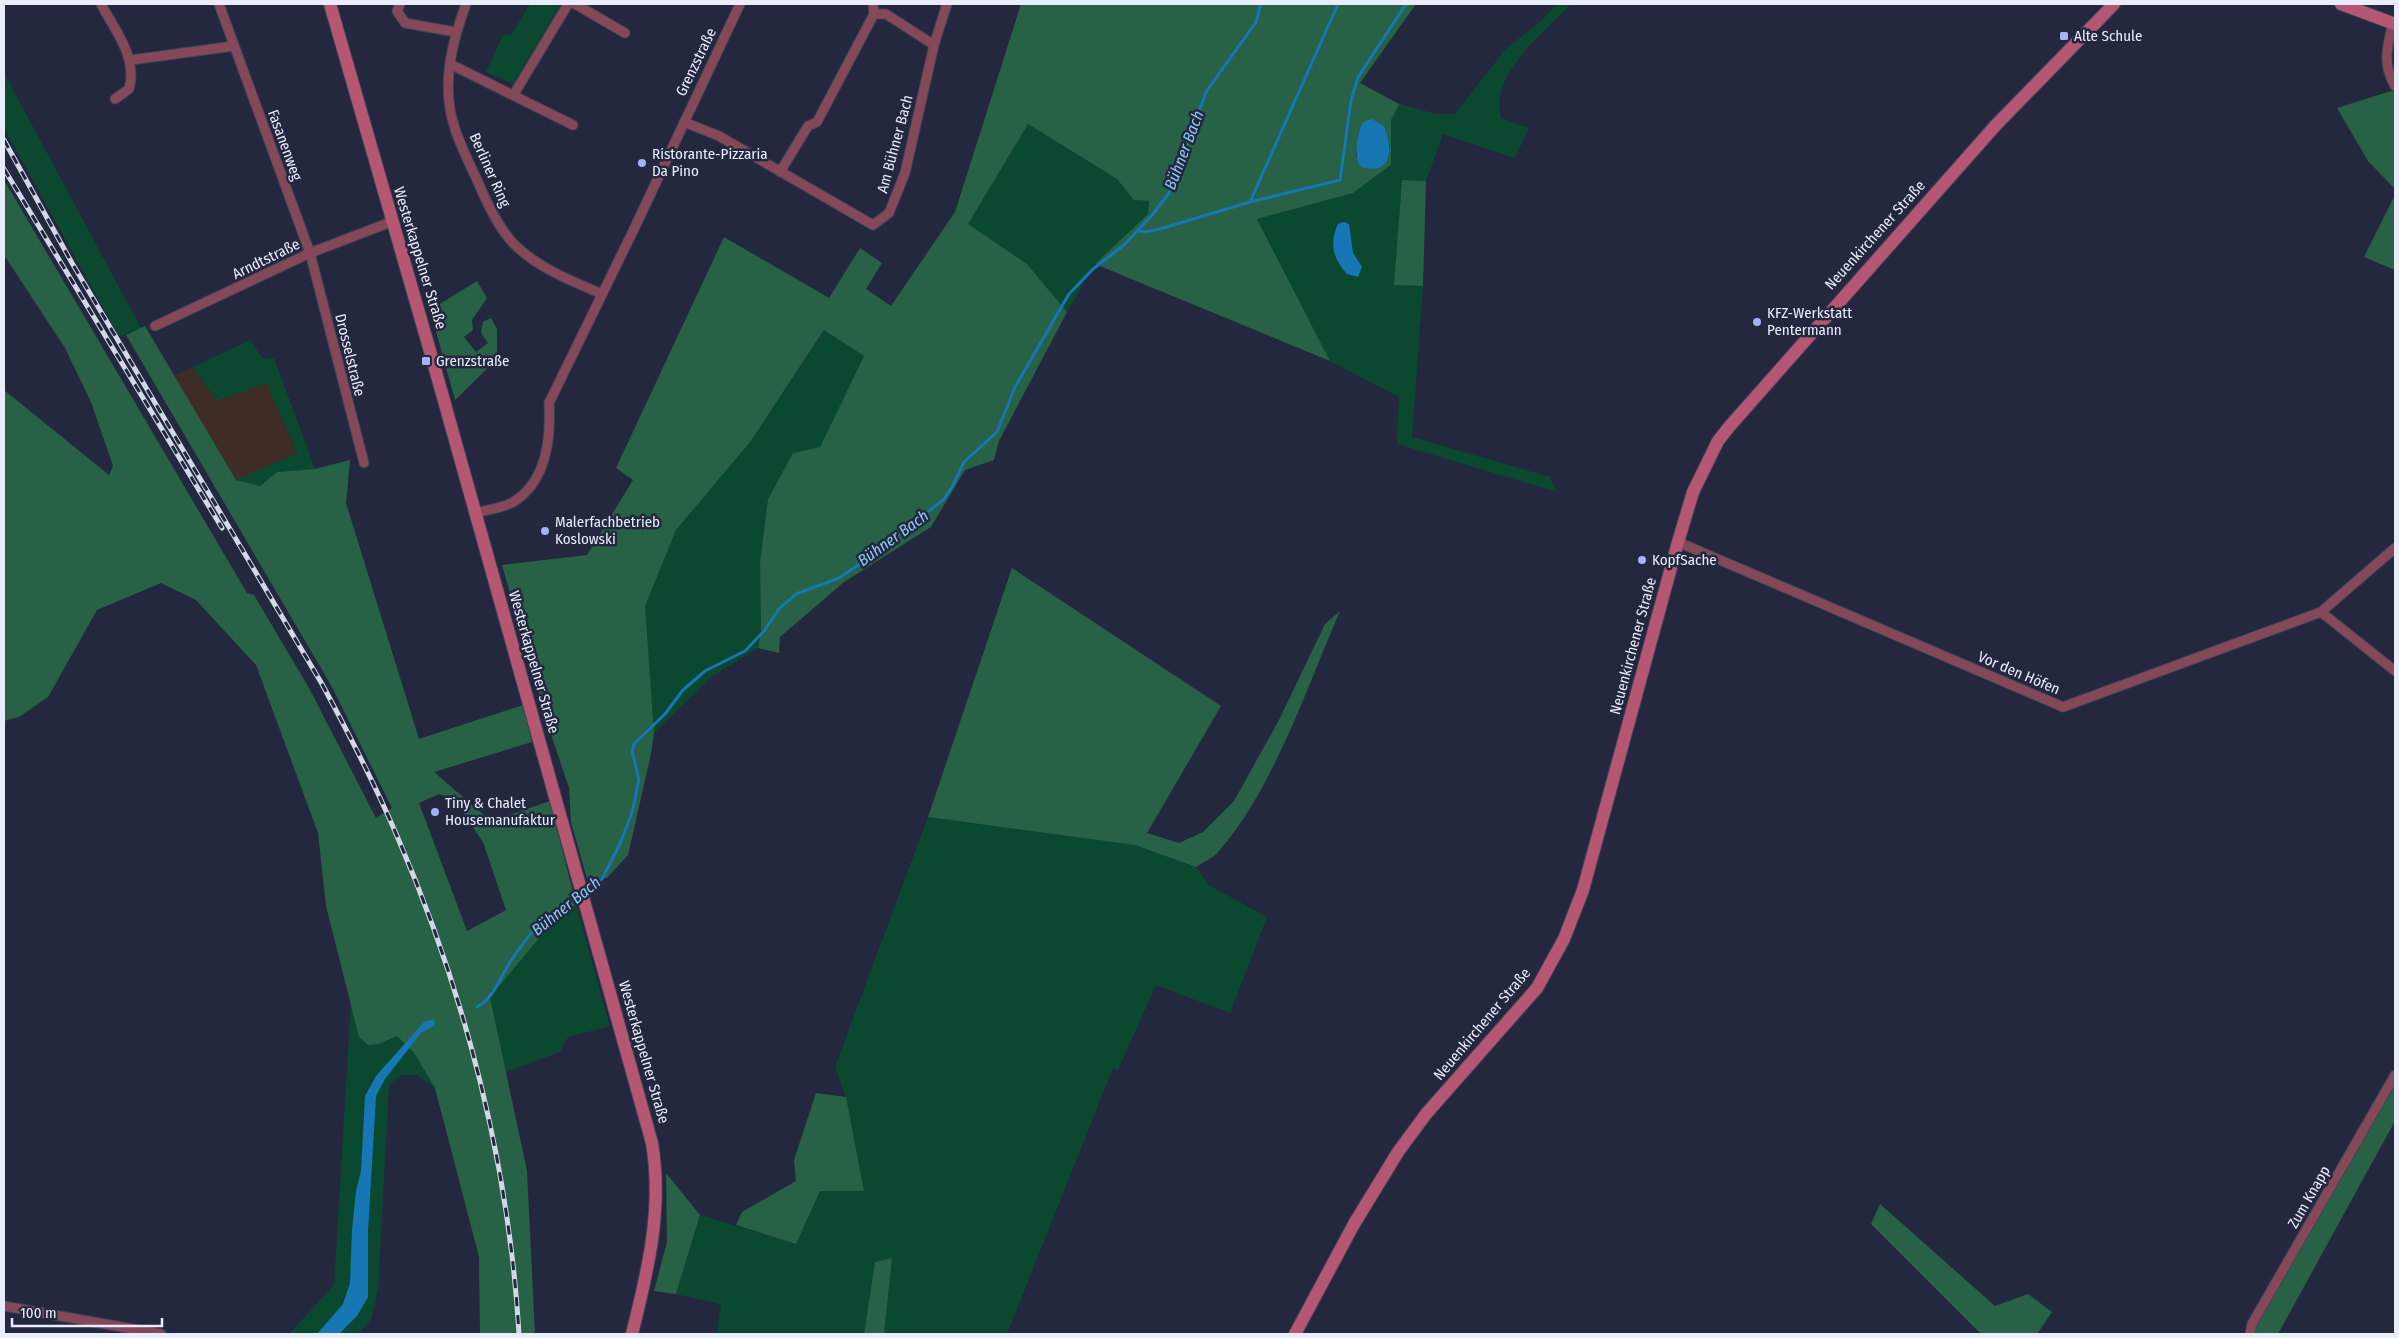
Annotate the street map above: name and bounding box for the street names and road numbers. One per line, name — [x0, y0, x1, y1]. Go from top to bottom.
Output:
street label: Grenzstraße — [672, 25, 720, 99]
street label: Am Bühner Bach — [873, 93, 917, 195]
street label: Fasanenweg — [264, 107, 306, 183]
street label: Berliner Ring — [466, 130, 514, 210]
street label: Neuenkirchener Straße — [1821, 177, 1929, 293]
street label: Westerkappelner Straße — [390, 185, 450, 331]
street label: Arndtstraße — [229, 235, 303, 283]
street label: Drosselstraße — [331, 312, 369, 398]
street label: Neuenkirchener Straße — [1606, 576, 1660, 716]
street label: Westerkappelner Straße — [505, 589, 563, 735]
street label: Vor den Höfen — [1975, 648, 2063, 698]
street label: Neuenkirchener Straße — [1430, 964, 1534, 1084]
street label: Westerkappelner Straße — [615, 979, 673, 1125]
street label: Zum Knapp — [2284, 1163, 2334, 1231]

